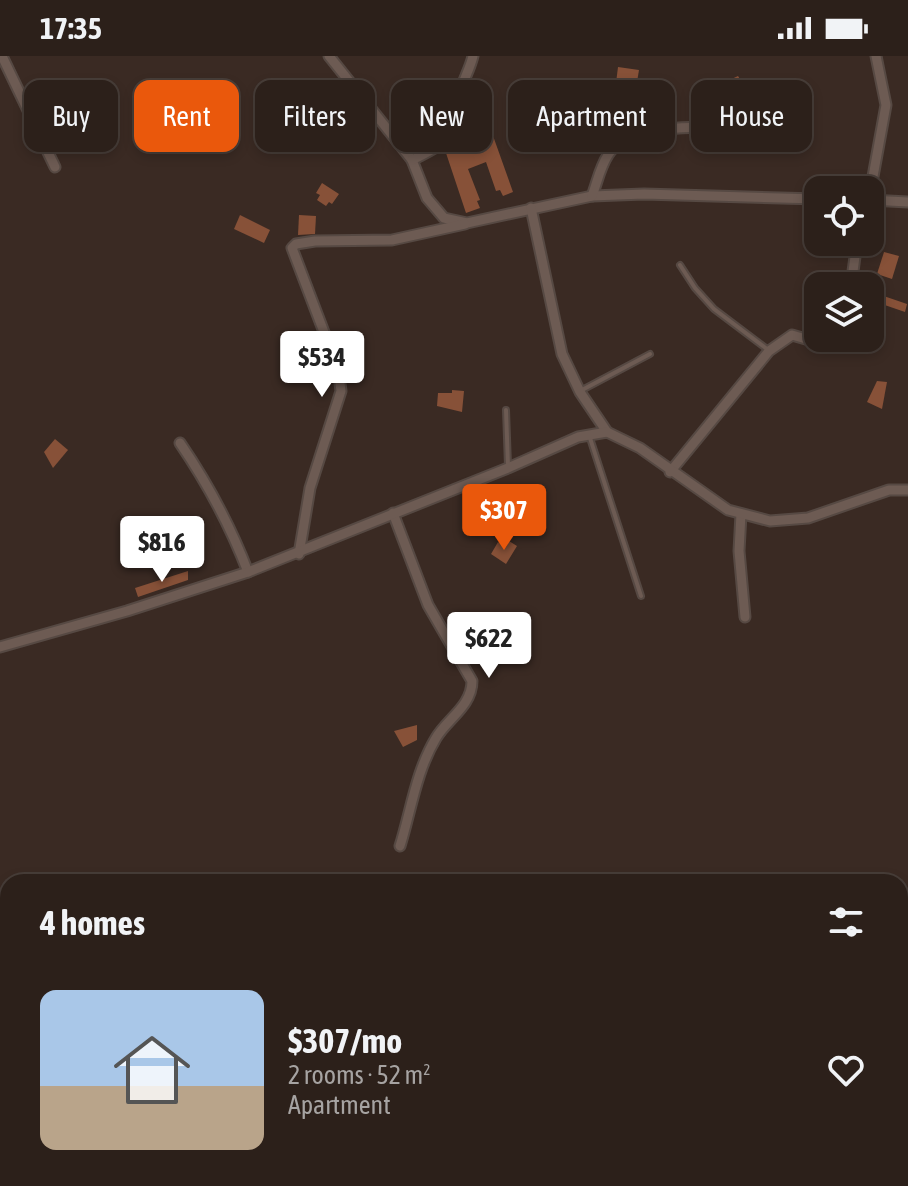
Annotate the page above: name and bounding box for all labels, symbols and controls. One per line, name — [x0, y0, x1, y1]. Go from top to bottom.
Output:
text: 17:35 — [40, 11, 102, 45]
chip: Buy — [24, 80, 118, 152]
chip: Rent — [134, 80, 239, 152]
chip: Filters — [255, 80, 375, 152]
chip: New — [391, 80, 492, 152]
chip: Apartment — [508, 80, 675, 152]
chip: House — [691, 80, 812, 152]
map controls — [804, 176, 884, 352]
button: locate — [804, 176, 884, 256]
button: layers — [804, 272, 884, 352]
pin: $534 — [275, 331, 369, 399]
text: $534 — [298, 342, 346, 372]
pin: $307 — [457, 484, 551, 552]
text: $307 — [480, 495, 528, 525]
pin: $816 — [115, 516, 209, 584]
text: $816 — [138, 527, 186, 557]
pin: $622 — [442, 612, 536, 680]
text: $622 — [465, 623, 513, 653]
icon: filters — [824, 900, 868, 944]
text: 4 homes — [40, 903, 145, 942]
text: $307/mo — [288, 1021, 402, 1060]
icon: home — [104, 1022, 200, 1118]
icon: heart — [824, 1048, 868, 1092]
text: 2 rooms · 52 m² — [288, 1060, 430, 1090]
text: Apartment — [288, 1090, 391, 1120]

